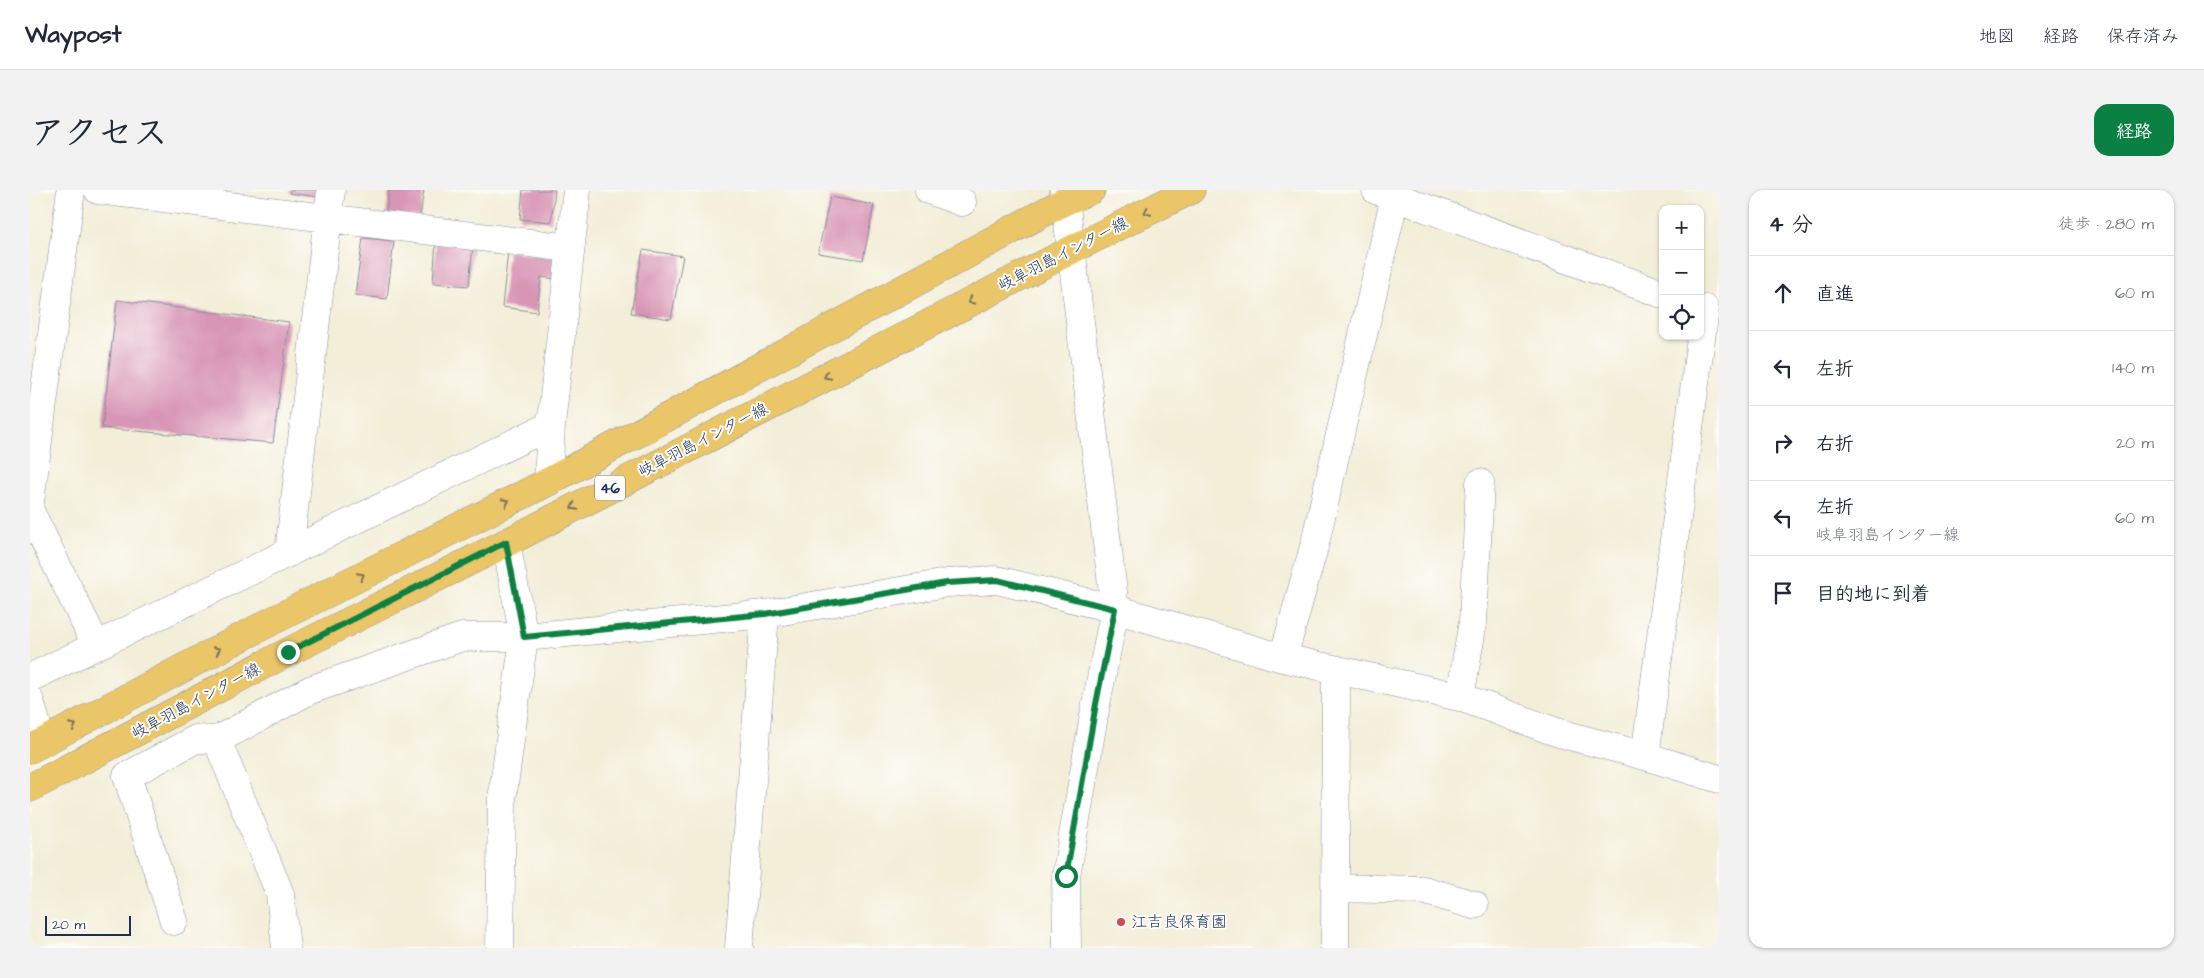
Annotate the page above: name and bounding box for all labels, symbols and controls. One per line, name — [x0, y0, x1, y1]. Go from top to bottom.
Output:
text: Waypost — [25, 18, 122, 52]
text: 地図 — [1979, 24, 2015, 49]
text: 経路 — [2043, 24, 2079, 49]
text: 保存済み — [2107, 24, 2179, 49]
button: 経路 — [2094, 104, 2174, 156]
text: アクセス — [30, 109, 168, 158]
map controls — [1659, 205, 1704, 340]
button: + — [1659, 205, 1704, 250]
one-way arrow — [1143, 206, 1152, 216]
text: 4 分 — [1769, 210, 1813, 239]
street label: 岐阜羽島インター線 — [994, 212, 1132, 296]
text: 徒歩 · 280 m — [2058, 213, 2154, 235]
button: − — [1659, 250, 1704, 295]
icon: ahead — [1769, 279, 1797, 307]
text: 直進 — [1816, 281, 1854, 308]
text: 60 m — [2115, 282, 2154, 304]
one-way arrow — [967, 295, 976, 305]
button: locate — [1659, 295, 1704, 340]
icon: left — [1769, 354, 1797, 382]
text: 左折 — [1816, 356, 1854, 383]
text: 140 m — [2112, 357, 2154, 379]
one-way arrow — [823, 370, 832, 380]
street label: 岐阜羽島インター線 — [634, 398, 772, 482]
icon: right — [1769, 429, 1797, 457]
text: 右折 — [1816, 431, 1854, 458]
text: 20 m — [2116, 432, 2154, 454]
road number: 46 — [595, 476, 625, 500]
text: 左折 — [1816, 494, 1854, 521]
one-way arrow — [501, 499, 510, 509]
one-way arrow — [570, 501, 579, 511]
icon: left — [1769, 504, 1797, 532]
text: 60 m — [2115, 507, 2154, 529]
text: 岐阜羽島インター線 — [1816, 524, 1959, 546]
one-way arrow — [356, 572, 365, 582]
icon: arrive — [1769, 579, 1797, 607]
text: 目的地に到着 — [1816, 581, 1930, 608]
route end — [277, 641, 300, 664]
one-way arrow — [211, 646, 220, 656]
street label: 岐阜羽島インター線 — [128, 658, 264, 744]
one-way arrow — [68, 722, 77, 732]
route start — [1055, 865, 1078, 888]
place label: 江吉良保育園 — [1131, 911, 1227, 933]
scale bar — [45, 913, 131, 936]
text: 20 m — [52, 915, 85, 935]
marker: 江吉良保育園 — [1115, 916, 1127, 928]

